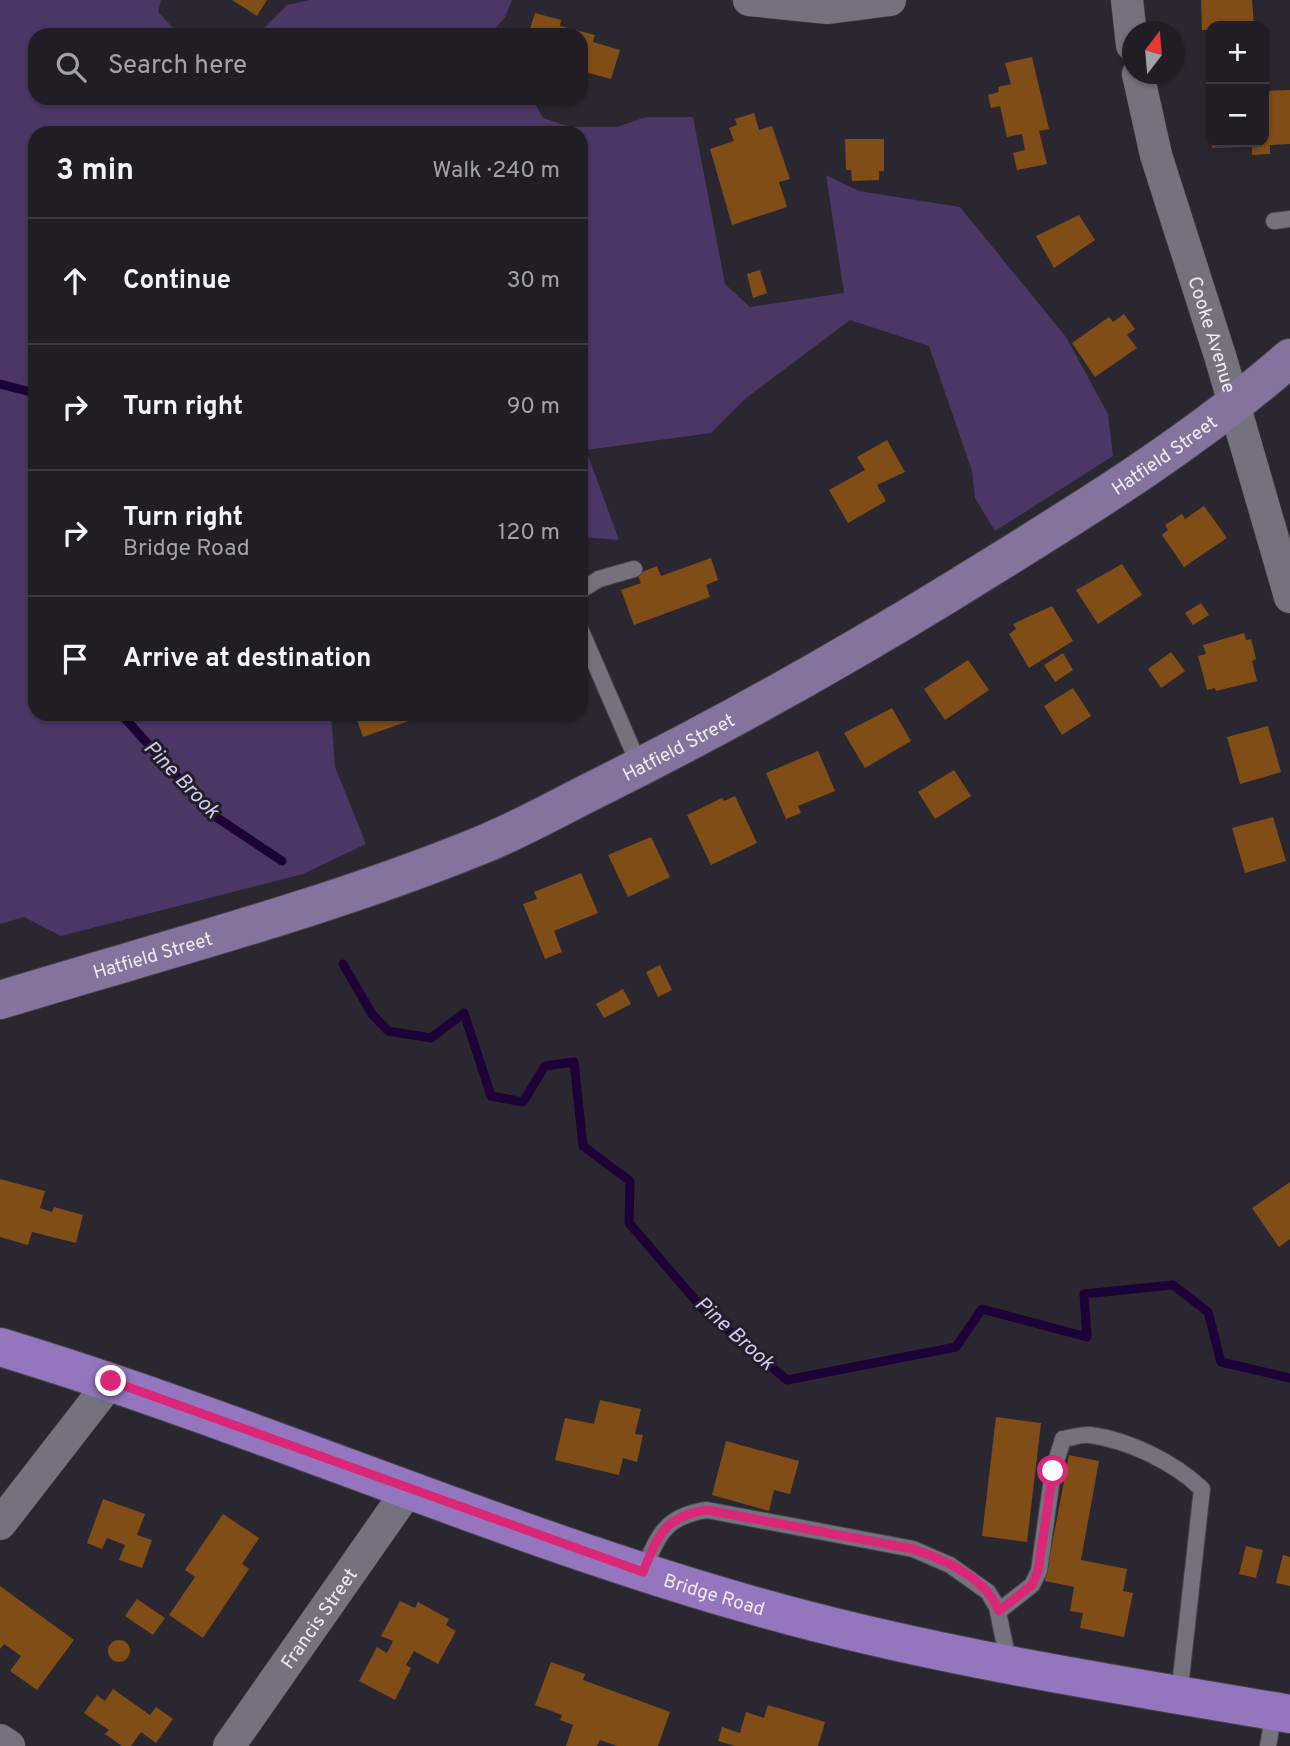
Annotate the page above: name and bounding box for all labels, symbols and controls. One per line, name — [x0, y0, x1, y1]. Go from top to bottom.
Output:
north arrow — [1122, 21, 1185, 84]
map controls — [1206, 21, 1269, 147]
button: + — [1206, 21, 1269, 84]
search box — [28, 28, 588, 105]
icon: search — [52, 48, 90, 86]
text: Search here — [108, 50, 247, 83]
button: − — [1206, 84, 1269, 147]
text: 3 min — [56, 153, 134, 190]
text: Walk · 240 m — [432, 157, 560, 186]
icon: ahead — [56, 262, 94, 300]
text: Continue — [123, 265, 231, 298]
text: 30 m — [507, 267, 560, 296]
street label: Cooke Avenue — [1181, 273, 1240, 396]
icon: right — [56, 388, 94, 426]
text: Turn right — [123, 391, 243, 424]
text: 90 m — [507, 393, 560, 422]
street label: Hatfield Street — [1108, 411, 1223, 502]
text: Turn right — [123, 502, 243, 535]
icon: right — [56, 514, 94, 552]
text: 120 m — [498, 519, 560, 548]
text: Bridge Road — [123, 535, 250, 564]
icon: arrive — [56, 640, 94, 678]
text: Arrive at destination — [123, 643, 371, 676]
street label: Hatfield Street — [619, 709, 739, 788]
water label: Pine Brook — [137, 735, 225, 825]
street label: Hatfield Street — [90, 928, 216, 986]
water label: Pine Brook — [688, 1291, 780, 1377]
route end — [95, 1365, 126, 1396]
route start — [1037, 1455, 1068, 1486]
street label: Francis Street — [276, 1564, 364, 1674]
street label: Bridge Road — [660, 1569, 767, 1622]

